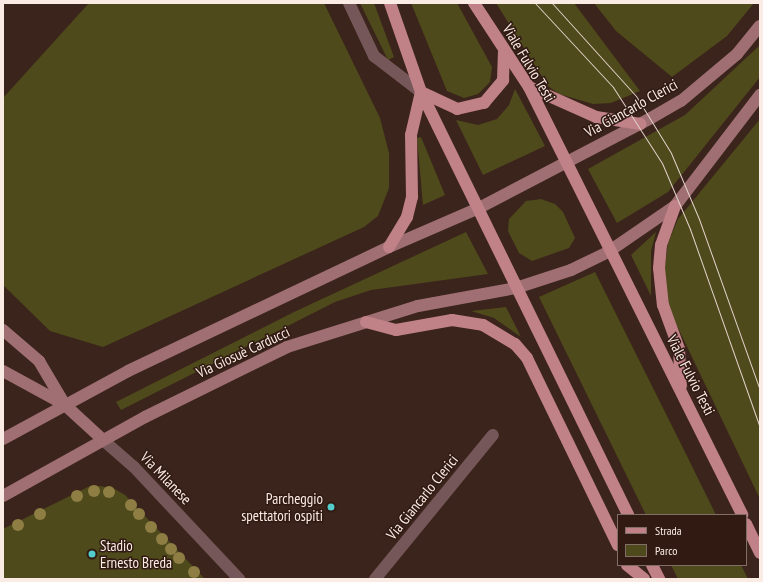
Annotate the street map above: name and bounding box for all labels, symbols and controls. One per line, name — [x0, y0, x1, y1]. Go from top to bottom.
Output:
street label: Viale Fulvio Testi — [499, 21, 559, 105]
street label: Via Giancarlo Clerici — [581, 75, 681, 141]
street label: Via Giosuè Carducci — [193, 323, 293, 381]
street label: Viale Fulvio Testi — [663, 332, 719, 418]
street label: Via Milanese — [137, 448, 195, 508]
street label: Via Giancarlo Clerici — [382, 451, 462, 543]
place label: Parcheggio spettatori ospiti — [241, 489, 323, 524]
marker: Parcheggio spettatori ospiti — [326, 502, 336, 512]
legend — [617, 514, 747, 566]
text: Strada — [655, 523, 682, 538]
place label: Stadio Ernesto Breda — [100, 536, 172, 571]
text: Parco — [655, 543, 677, 558]
marker: Stadio Ernesto Breda — [87, 549, 97, 559]

